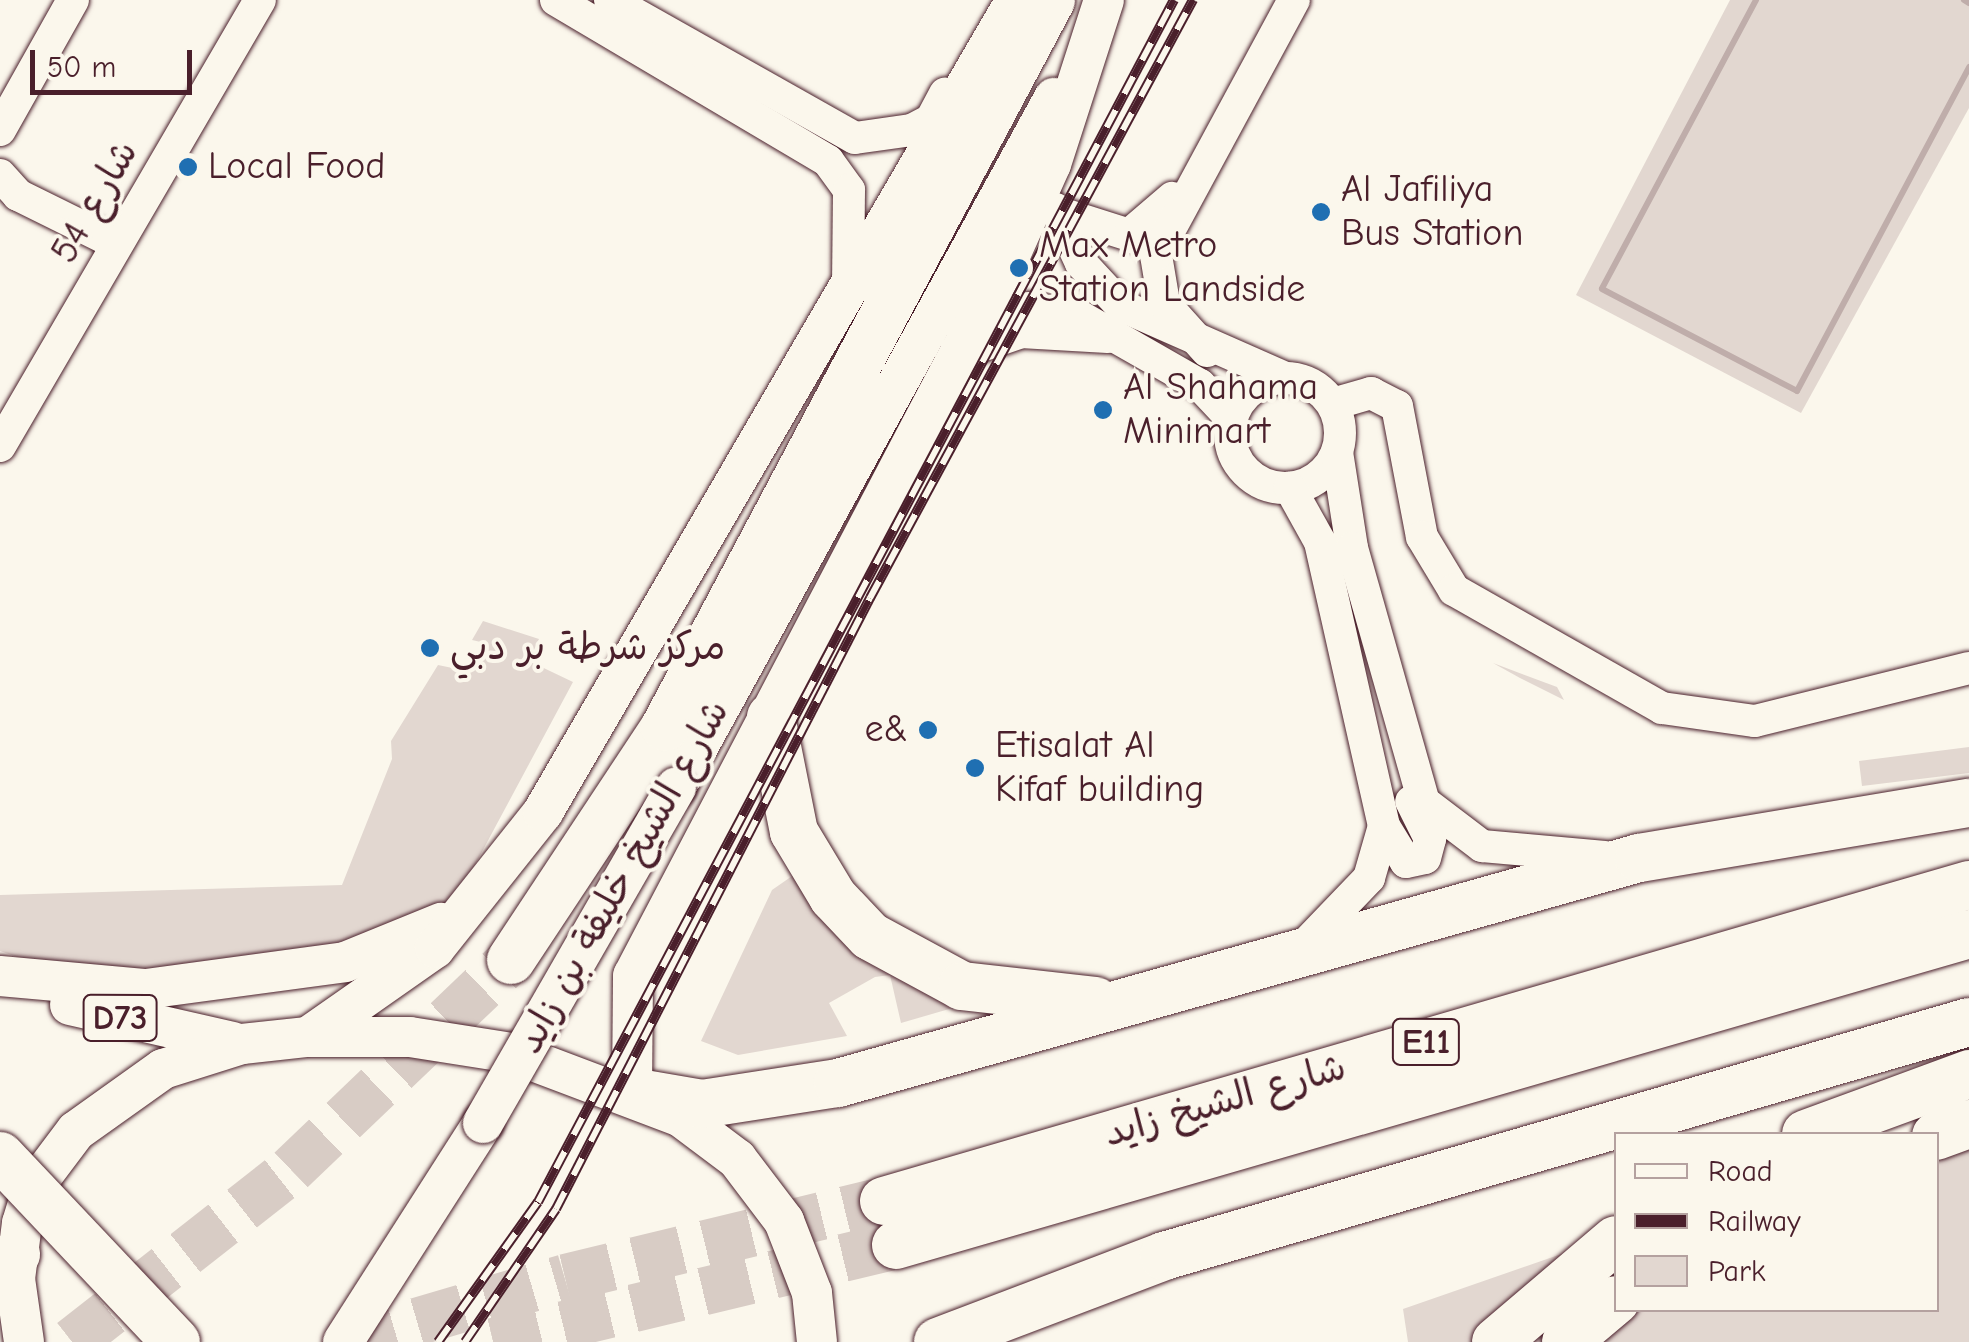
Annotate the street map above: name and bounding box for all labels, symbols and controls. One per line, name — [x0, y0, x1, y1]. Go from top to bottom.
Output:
scale bar — [35, 30, 198, 92]
text: 50 m — [47, 50, 116, 85]
street label: شارع 54 — [42, 133, 148, 271]
place label: Local Food — [208, 144, 385, 190]
marker: Local Food — [177, 156, 199, 178]
place label: Al Jafiliya Bus Station — [1341, 167, 1523, 256]
marker: Al Jafiliya Bus Station — [1310, 201, 1332, 223]
place label: Max Metro Station Landside — [1039, 223, 1305, 312]
marker: Max Metro Station Landside — [1008, 257, 1030, 279]
place label: Al Shahama Minimart — [1123, 365, 1318, 454]
marker: Al Shahama Minimart — [1092, 399, 1114, 421]
place label: مركز شرطة بر دبي — [450, 625, 725, 671]
marker: مركز شرطة بر دبي — [419, 637, 441, 659]
street label: شارع الشيخ خليفة بن زايد — [507, 692, 739, 1062]
place label: e& — [864, 707, 908, 753]
marker: e& — [917, 719, 939, 741]
place label: Etisalat Al Kifaf building — [995, 723, 1204, 812]
marker: Etisalat Al Kifaf building — [964, 757, 986, 779]
road number: D73 — [82, 988, 158, 1048]
road number: E11 — [1391, 1012, 1461, 1072]
street label: شارع الشيخ زايد — [1099, 1045, 1351, 1157]
legend — [1614, 1132, 1939, 1312]
text: Road — [1708, 1154, 1773, 1189]
text: Railway — [1708, 1204, 1801, 1239]
text: Park — [1708, 1254, 1765, 1289]

